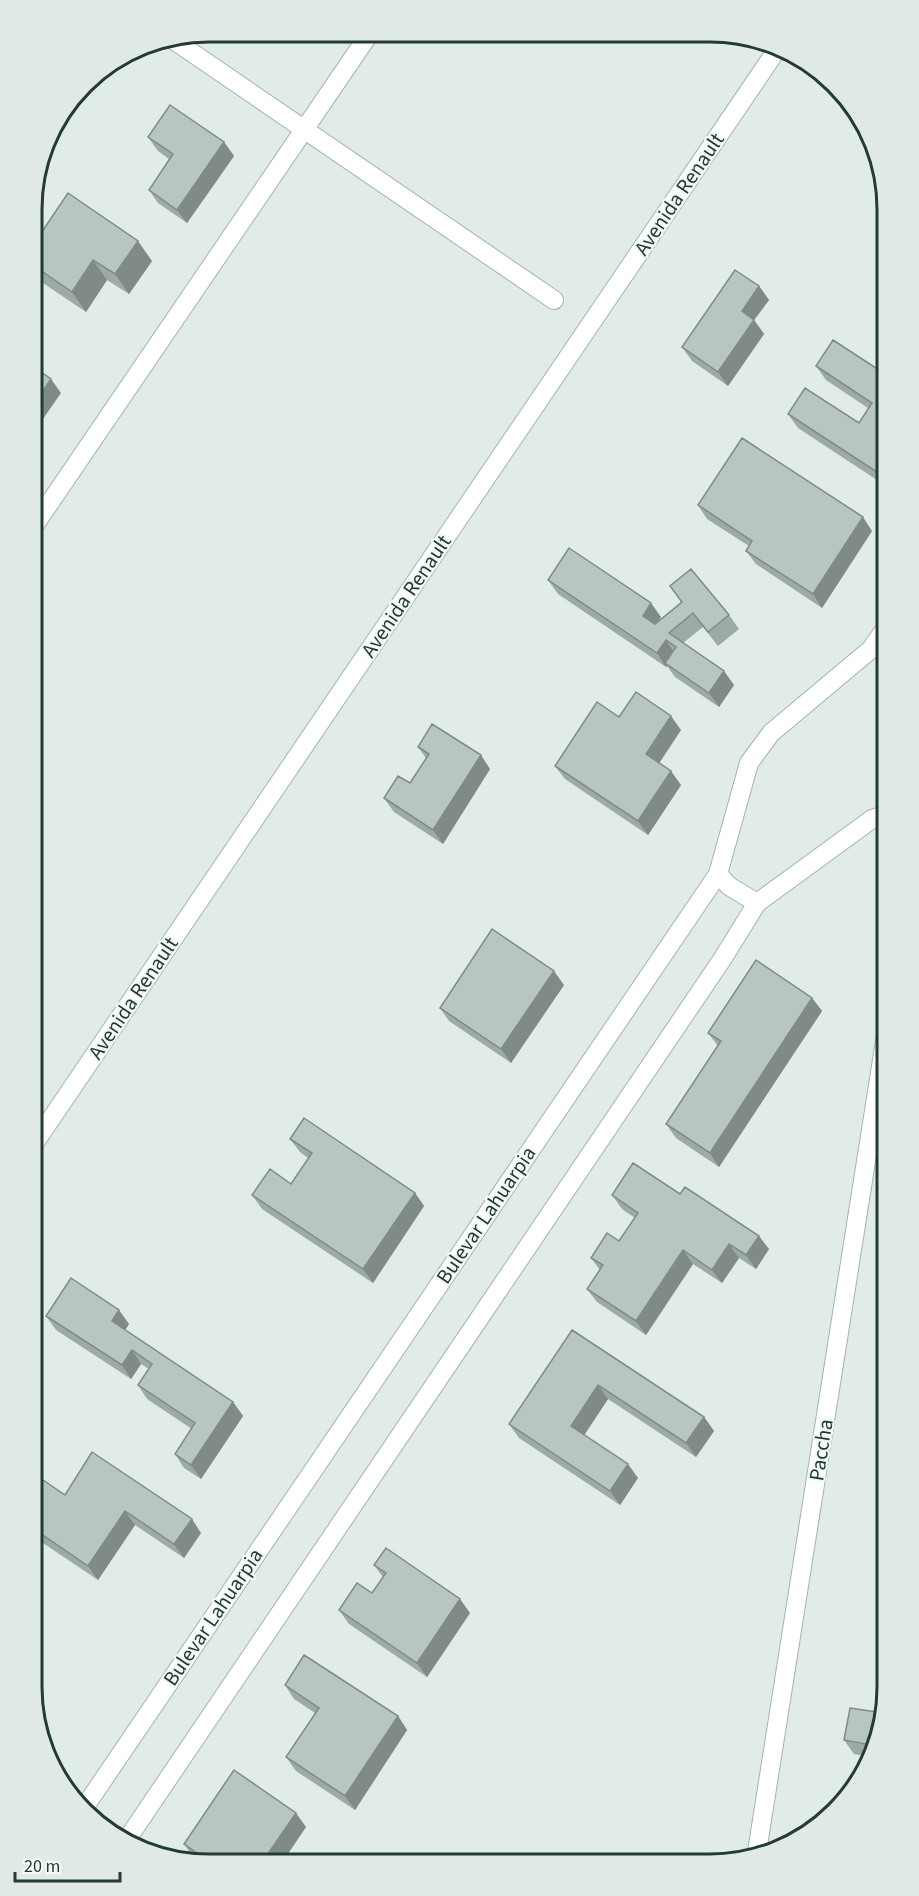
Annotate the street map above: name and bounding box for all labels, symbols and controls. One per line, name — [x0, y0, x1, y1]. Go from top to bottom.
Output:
street label: Avenida Renault — [627, 127, 731, 261]
street label: Avenida Renault — [354, 529, 458, 663]
street label: Avenida Renault — [81, 931, 185, 1065]
street label: Bulevar Lahuarpia — [429, 1140, 543, 1290]
street label: Paccha — [801, 1417, 841, 1483]
street label: Bulevar Lahuarpia — [156, 1542, 270, 1692]
scale bar — [15, 1845, 120, 1883]
text: 20 m — [24, 1854, 60, 1879]

